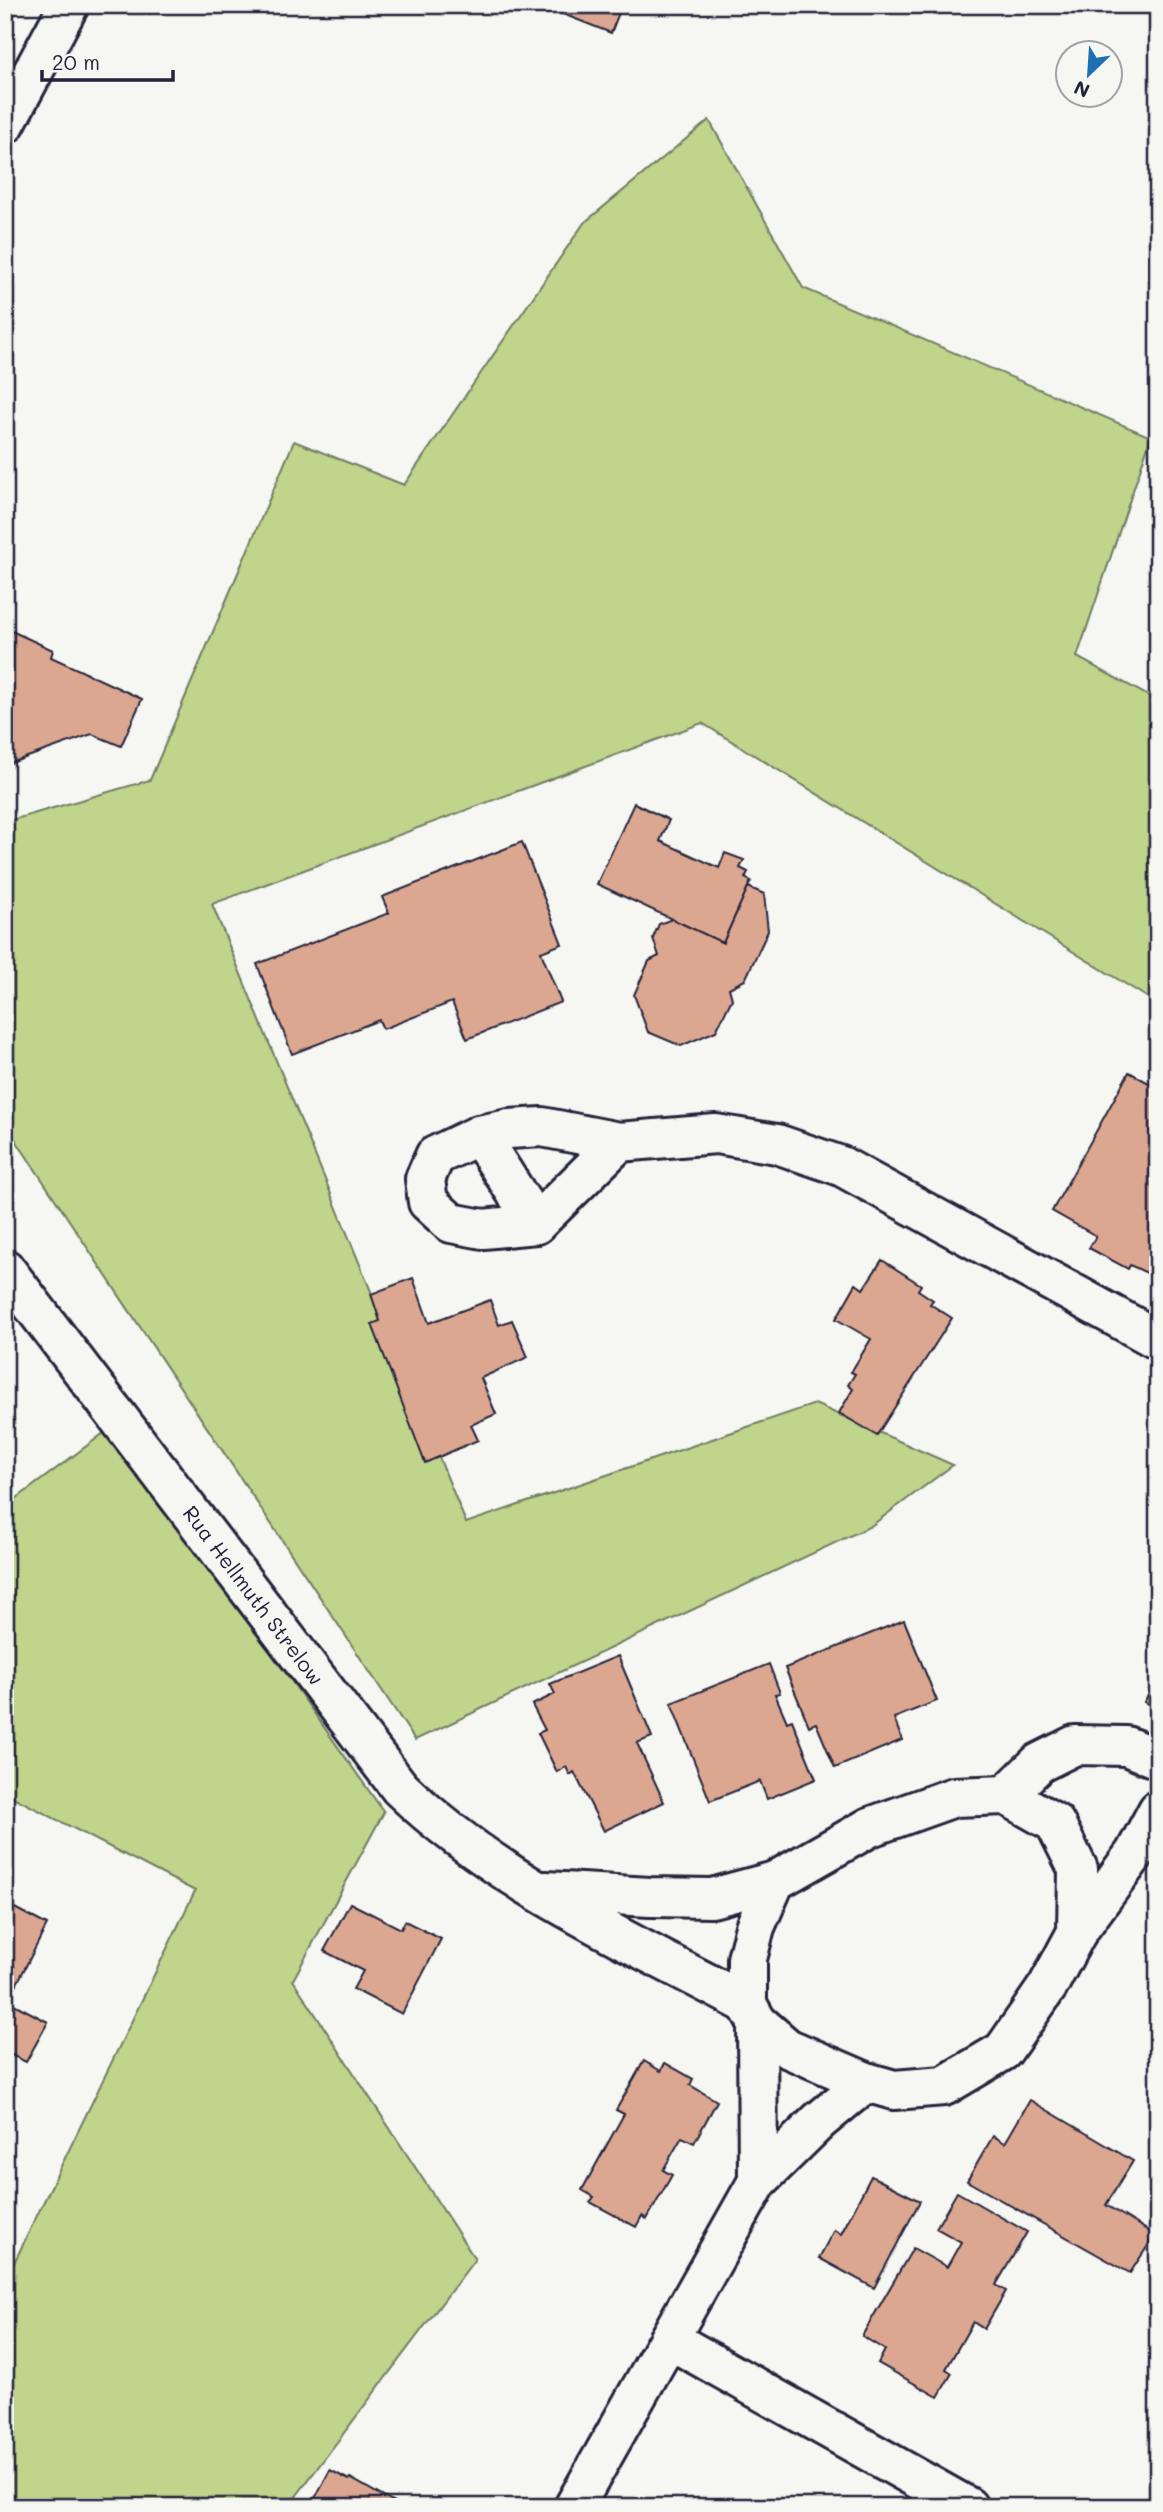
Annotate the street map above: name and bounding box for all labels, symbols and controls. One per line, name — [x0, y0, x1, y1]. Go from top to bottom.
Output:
scale bar — [42, 38, 173, 82]
north arrow — [1054, 38, 1124, 108]
text: 20 m — [52, 48, 100, 75]
text: N — [1070, 75, 1093, 104]
street label: Rua Hellmuth Strelow — [178, 1500, 330, 1690]

